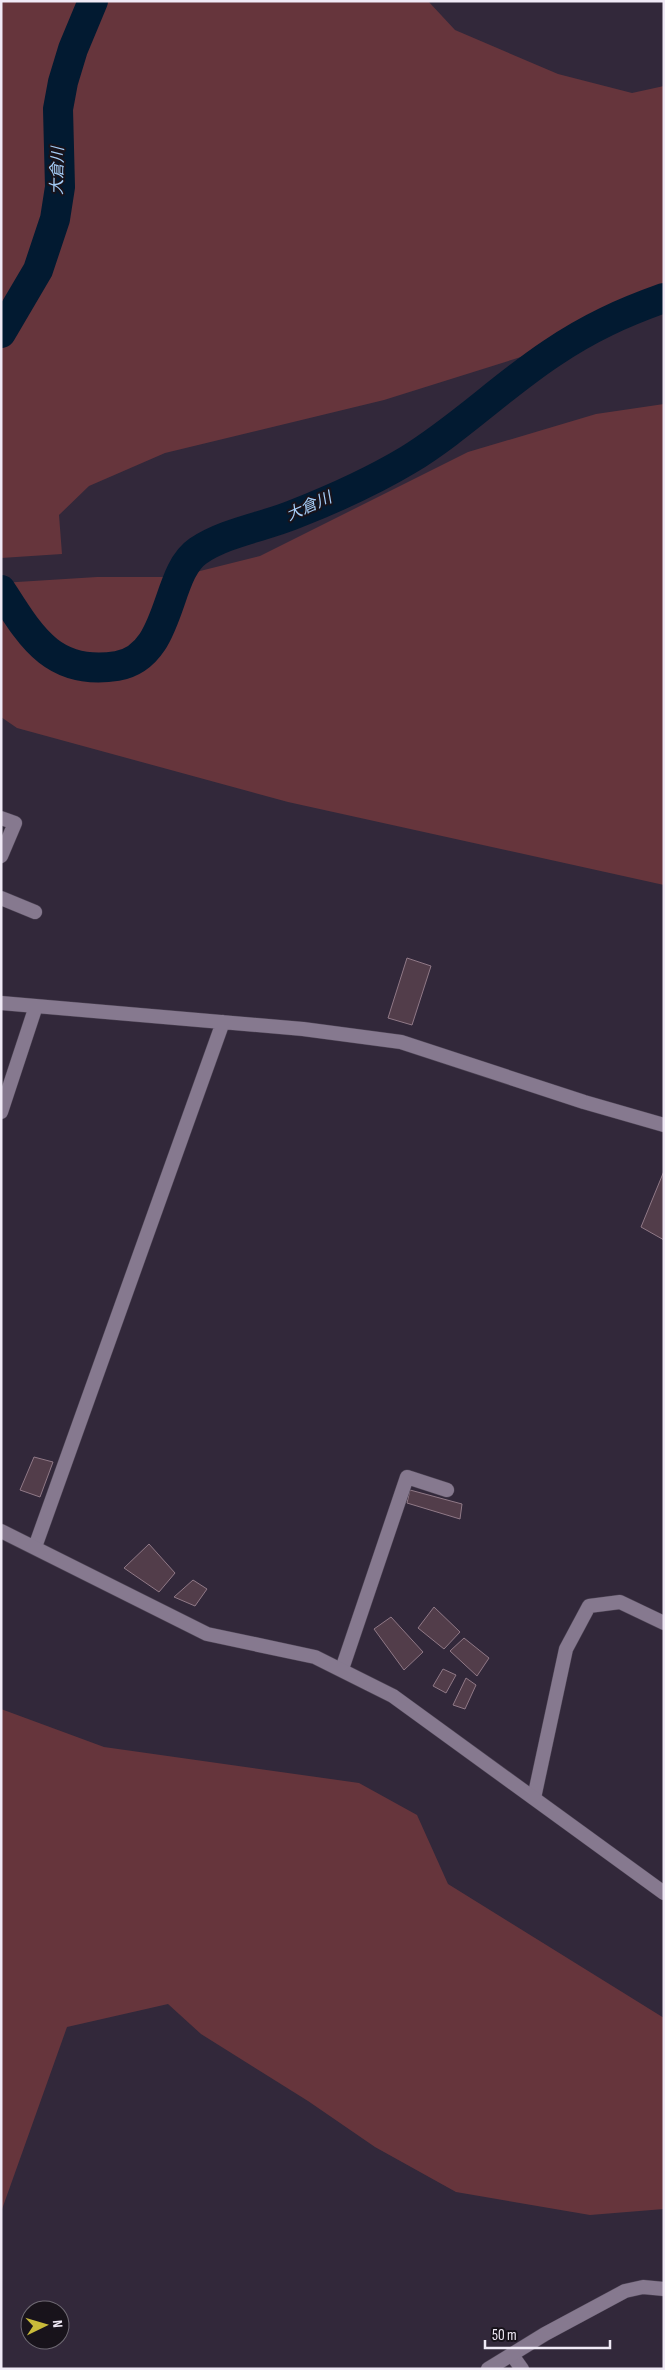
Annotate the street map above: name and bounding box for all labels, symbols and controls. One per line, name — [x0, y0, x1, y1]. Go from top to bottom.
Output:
water label: 大倉川 — [48, 145, 68, 195]
water label: 大倉川 — [283, 488, 337, 525]
north arrow — [20, 2300, 70, 2350]
scale bar — [485, 2318, 610, 2350]
text: N — [49, 2319, 66, 2328]
text: 50 m — [492, 2326, 517, 2345]

